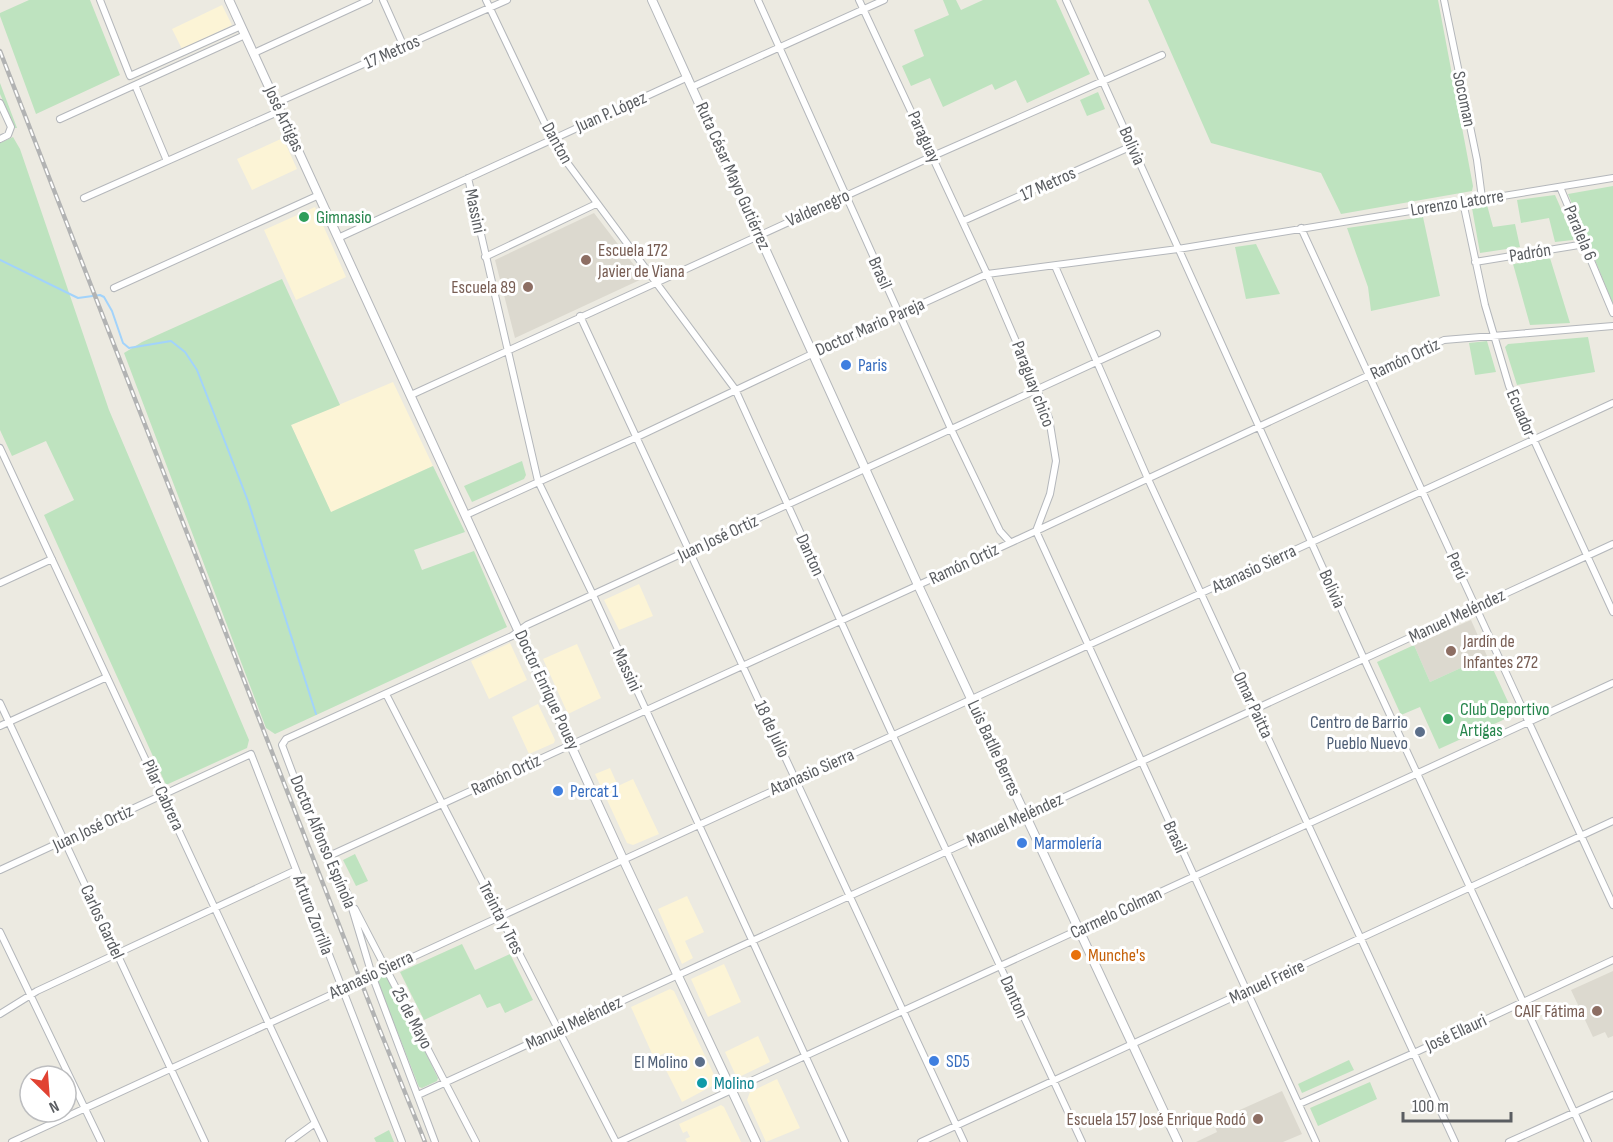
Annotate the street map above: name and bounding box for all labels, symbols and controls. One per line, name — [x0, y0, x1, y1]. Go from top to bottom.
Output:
street label: 17 Metros — [361, 31, 423, 73]
street label: Socoman — [1448, 69, 1480, 129]
street label: José Artigas — [259, 82, 308, 155]
street label: Juan P. López — [571, 87, 650, 137]
street label: Ruta César Mayo Gutiérrez — [691, 99, 775, 253]
street label: Paraguay — [903, 108, 945, 166]
street label: Danton — [537, 119, 577, 167]
street label: Bolivia — [1114, 124, 1150, 169]
street label: 17 Metros — [1017, 163, 1079, 205]
street label: Valdenegro — [783, 185, 853, 231]
street label: Lorenzo Latorre — [1409, 185, 1505, 221]
street label: Massini — [460, 187, 490, 235]
street label: Paralela 6 — [1559, 202, 1601, 264]
place label: Gimnasio — [316, 207, 372, 228]
marker: Gimnasio — [297, 210, 311, 224]
street label: Padrón — [1508, 239, 1552, 267]
place label: Escuela 172 Javier de Viana — [597, 240, 685, 282]
marker: Escuela 172 Javier de Viana — [579, 253, 593, 267]
street label: Brasil — [864, 254, 896, 292]
place label: Escuela 89 — [451, 277, 516, 298]
marker: Escuela 89 — [521, 280, 535, 294]
street label: Doctor Mario Pareja — [812, 294, 928, 360]
street label: Ramón Ortiz — [1367, 334, 1444, 384]
street label: Paraguay chico — [1007, 338, 1059, 430]
place label: Paris — [858, 355, 887, 376]
marker: Paris — [839, 358, 853, 372]
street label: Ecuador — [1502, 386, 1540, 440]
street label: Juan José Ortiz — [674, 510, 762, 566]
street label: Danton — [791, 531, 829, 579]
street label: Ramón Ortiz — [926, 539, 1003, 589]
street label: Atanasio Sierra — [1208, 540, 1299, 598]
street label: Perú — [1442, 549, 1472, 583]
street label: Bolivia — [1314, 567, 1350, 612]
street label: Manuel Meléndez — [1406, 584, 1509, 647]
street label: Doctor Enrique Pouey — [510, 627, 584, 753]
place label: Jardín de Infantes 272 — [1462, 631, 1538, 673]
marker: Jardín de Infantes 272 — [1444, 644, 1458, 658]
street label: Massini — [608, 645, 646, 695]
street label: Omar Paitta — [1229, 668, 1278, 742]
street label: 18 de Julio — [750, 697, 794, 761]
street label: Luis Batlle Berres — [963, 697, 1025, 799]
place label: Club Deportivo Artigas — [1459, 699, 1549, 741]
place label: Centro de Barrio Pueblo Nuevo — [1310, 712, 1408, 754]
marker: Club Deportivo Artigas — [1441, 712, 1455, 726]
marker: Centro de Barrio Pueblo Nuevo — [1413, 725, 1427, 739]
street label: Atanasio Sierra — [766, 744, 857, 800]
street label: Ramón Ortiz — [468, 750, 545, 800]
street label: Pilar Cabrera — [137, 756, 189, 834]
street label: Doctor Alfonso Espínola — [286, 772, 361, 912]
place label: Percat 1 — [570, 781, 619, 802]
marker: Percat 1 — [551, 784, 565, 798]
street label: Manuel Meléndez — [964, 788, 1067, 851]
street label: Juan José Ortiz — [49, 800, 137, 856]
street label: Brasil — [1159, 818, 1191, 856]
place label: Marmolería — [1034, 833, 1102, 854]
marker: Marmolería — [1015, 836, 1029, 850]
street label: Arturo Zorrilla — [288, 871, 338, 958]
street label: Treinta y Tres — [474, 878, 528, 958]
street label: Carlos Gardel — [76, 882, 128, 962]
street label: Carmelo Colman — [1067, 883, 1165, 943]
place label: Munche's — [1088, 945, 1145, 966]
street label: Atanasio Sierra — [325, 946, 416, 1004]
marker: Munche's — [1069, 948, 1083, 962]
street label: Manuel Freire — [1226, 955, 1308, 1009]
street label: Danton — [995, 973, 1033, 1021]
street label: 25 de Mayo — [387, 984, 437, 1052]
street label: Manuel Meléndez — [523, 991, 626, 1054]
place label: CAIF Fátima — [1514, 1001, 1585, 1022]
marker: CAIF Fátima — [1590, 1004, 1604, 1018]
street label: José Ellauri — [1421, 1010, 1490, 1057]
place label: SD5 — [946, 1051, 970, 1072]
place label: El Molino — [634, 1052, 688, 1073]
marker: SD5 — [927, 1054, 941, 1068]
marker: El Molino — [693, 1055, 707, 1069]
north arrow — [18, 1064, 78, 1124]
place label: Molino — [714, 1073, 754, 1094]
marker: Molino — [695, 1076, 709, 1090]
scale bar — [1403, 1085, 1511, 1123]
text: N — [46, 1096, 62, 1117]
text: 100 m — [1412, 1096, 1449, 1117]
place label: Escuela 157 José Enrique Rodó — [1067, 1109, 1246, 1130]
marker: Escuela 157 José Enrique Rodó — [1251, 1112, 1265, 1126]

